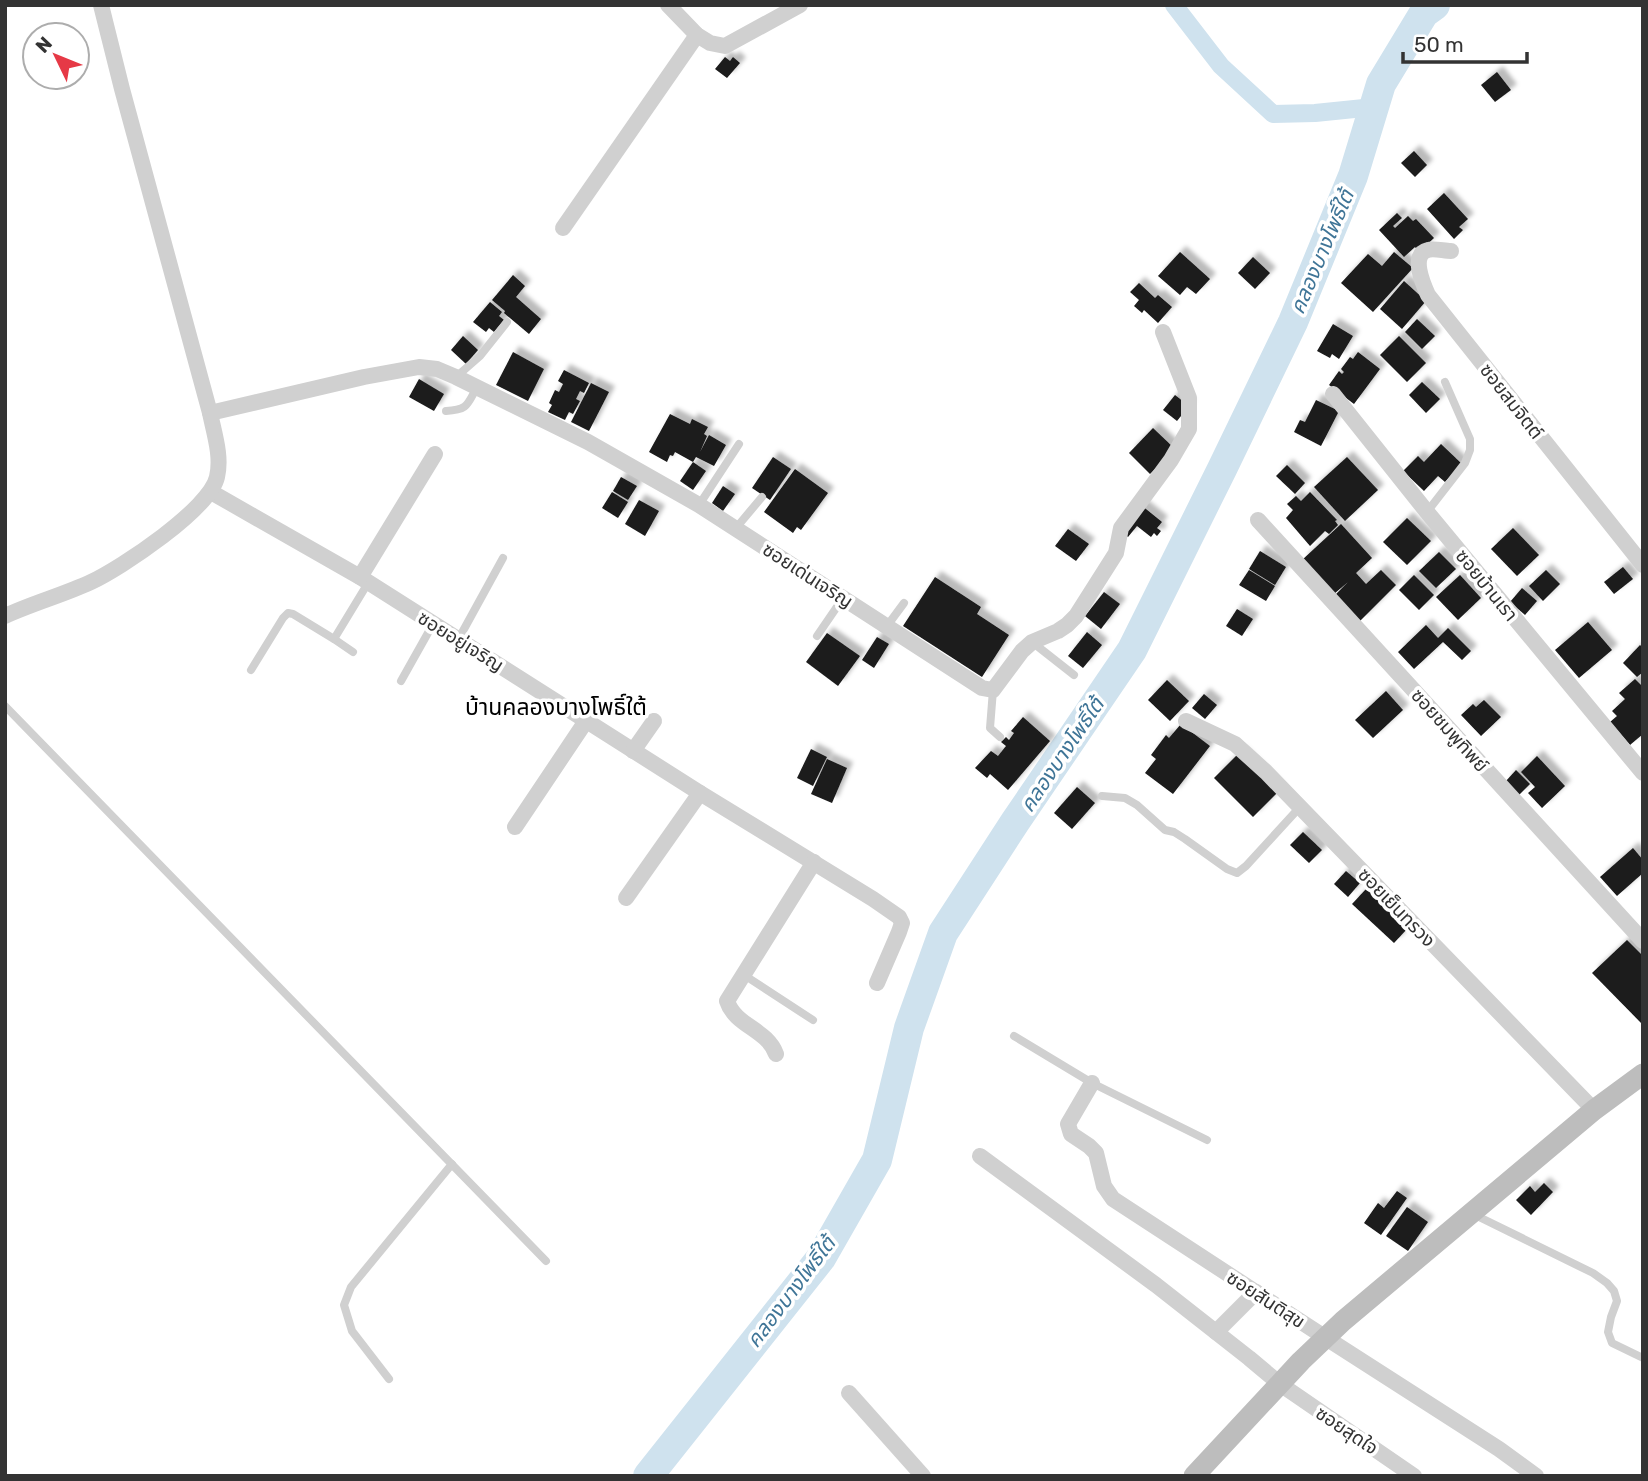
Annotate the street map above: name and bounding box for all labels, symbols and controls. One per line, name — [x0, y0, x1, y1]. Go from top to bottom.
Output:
north arrow — [21, 21, 91, 91]
scale bar — [1403, 21, 1527, 65]
text: N — [31, 32, 57, 58]
text: 50 m — [1414, 32, 1464, 57]
water label: คลองบางโพธิ์ใต้ — [1284, 183, 1360, 317]
street label: ซอยสมจิตต์ — [1475, 359, 1548, 444]
street label: ซอยเด่นเจริญ — [758, 538, 857, 613]
street label: ซอยบ้านเรา — [1451, 545, 1523, 626]
street label: ซอยอยู่เจริญ — [413, 606, 508, 678]
street label: ซอยชมพูทิพย์ — [1405, 684, 1493, 778]
water label: คลองบางโพธิ์ใต้ — [1014, 691, 1110, 816]
district label: บ้านคลองบางโพธิ์ใต้ — [465, 693, 647, 721]
street label: ซอยเย็นทรวง — [1353, 863, 1440, 952]
water label: คลองบางโพธิ์ใต้ — [741, 1229, 842, 1352]
street label: ซอยสันติสุข — [1222, 1266, 1309, 1333]
street label: ซอยสุดใจ — [1311, 1401, 1382, 1460]

